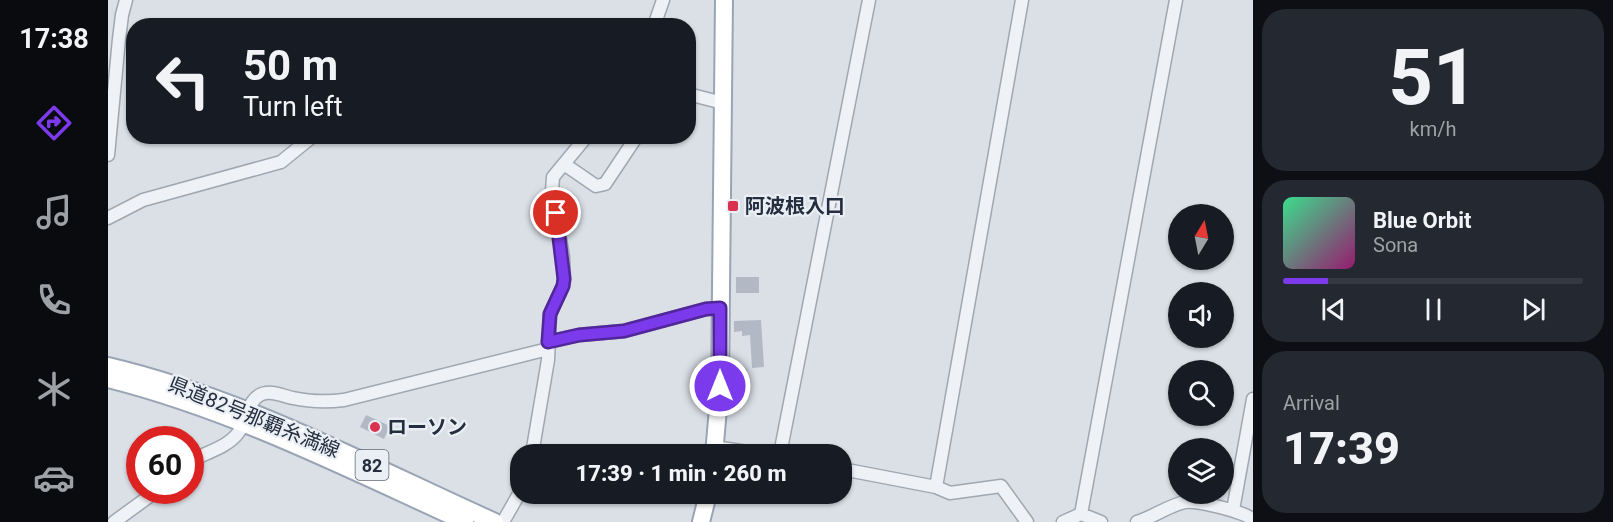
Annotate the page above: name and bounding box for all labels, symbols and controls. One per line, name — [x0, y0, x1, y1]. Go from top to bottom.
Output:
text: 17:38 — [19, 23, 89, 55]
text: 51 — [1388, 32, 1478, 123]
text: 50 m — [243, 41, 338, 90]
icon: left — [144, 42, 222, 120]
text: Turn left — [243, 91, 343, 123]
icon: directions — [33, 102, 75, 144]
text: km/h — [1410, 117, 1456, 141]
pin — [530, 187, 581, 238]
icon: music — [33, 191, 75, 233]
place label: 阿波根入口 — [745, 194, 845, 218]
icon: arrive — [539, 196, 572, 229]
marker: 阿波根入口 — [726, 199, 740, 213]
north arrow — [1168, 204, 1234, 270]
map controls — [1168, 204, 1234, 504]
text: Blue Orbit — [1373, 208, 1471, 233]
text: Sona — [1373, 233, 1418, 257]
icon: phone — [33, 279, 75, 321]
button: sound — [1168, 282, 1234, 348]
icon: previous — [1317, 293, 1350, 326]
icon: pause — [1417, 293, 1450, 326]
icon: next — [1517, 293, 1550, 326]
position arrow — [688, 354, 752, 418]
button: search — [1168, 360, 1234, 426]
icon: climate — [33, 368, 75, 410]
street label: 県道82号那覇糸満線 — [165, 372, 343, 462]
text: Arrival — [1283, 391, 1340, 415]
place label: ローソン — [387, 415, 467, 439]
marker: ローソン — [368, 420, 382, 434]
text: 17:39 — [1283, 422, 1400, 475]
speed limit sign: 60 — [126, 426, 204, 504]
button: layers — [1168, 438, 1234, 504]
road number: 82 — [356, 450, 388, 480]
icon: car — [33, 457, 75, 499]
text: 17:39 · 1 min · 260 m — [576, 461, 786, 486]

